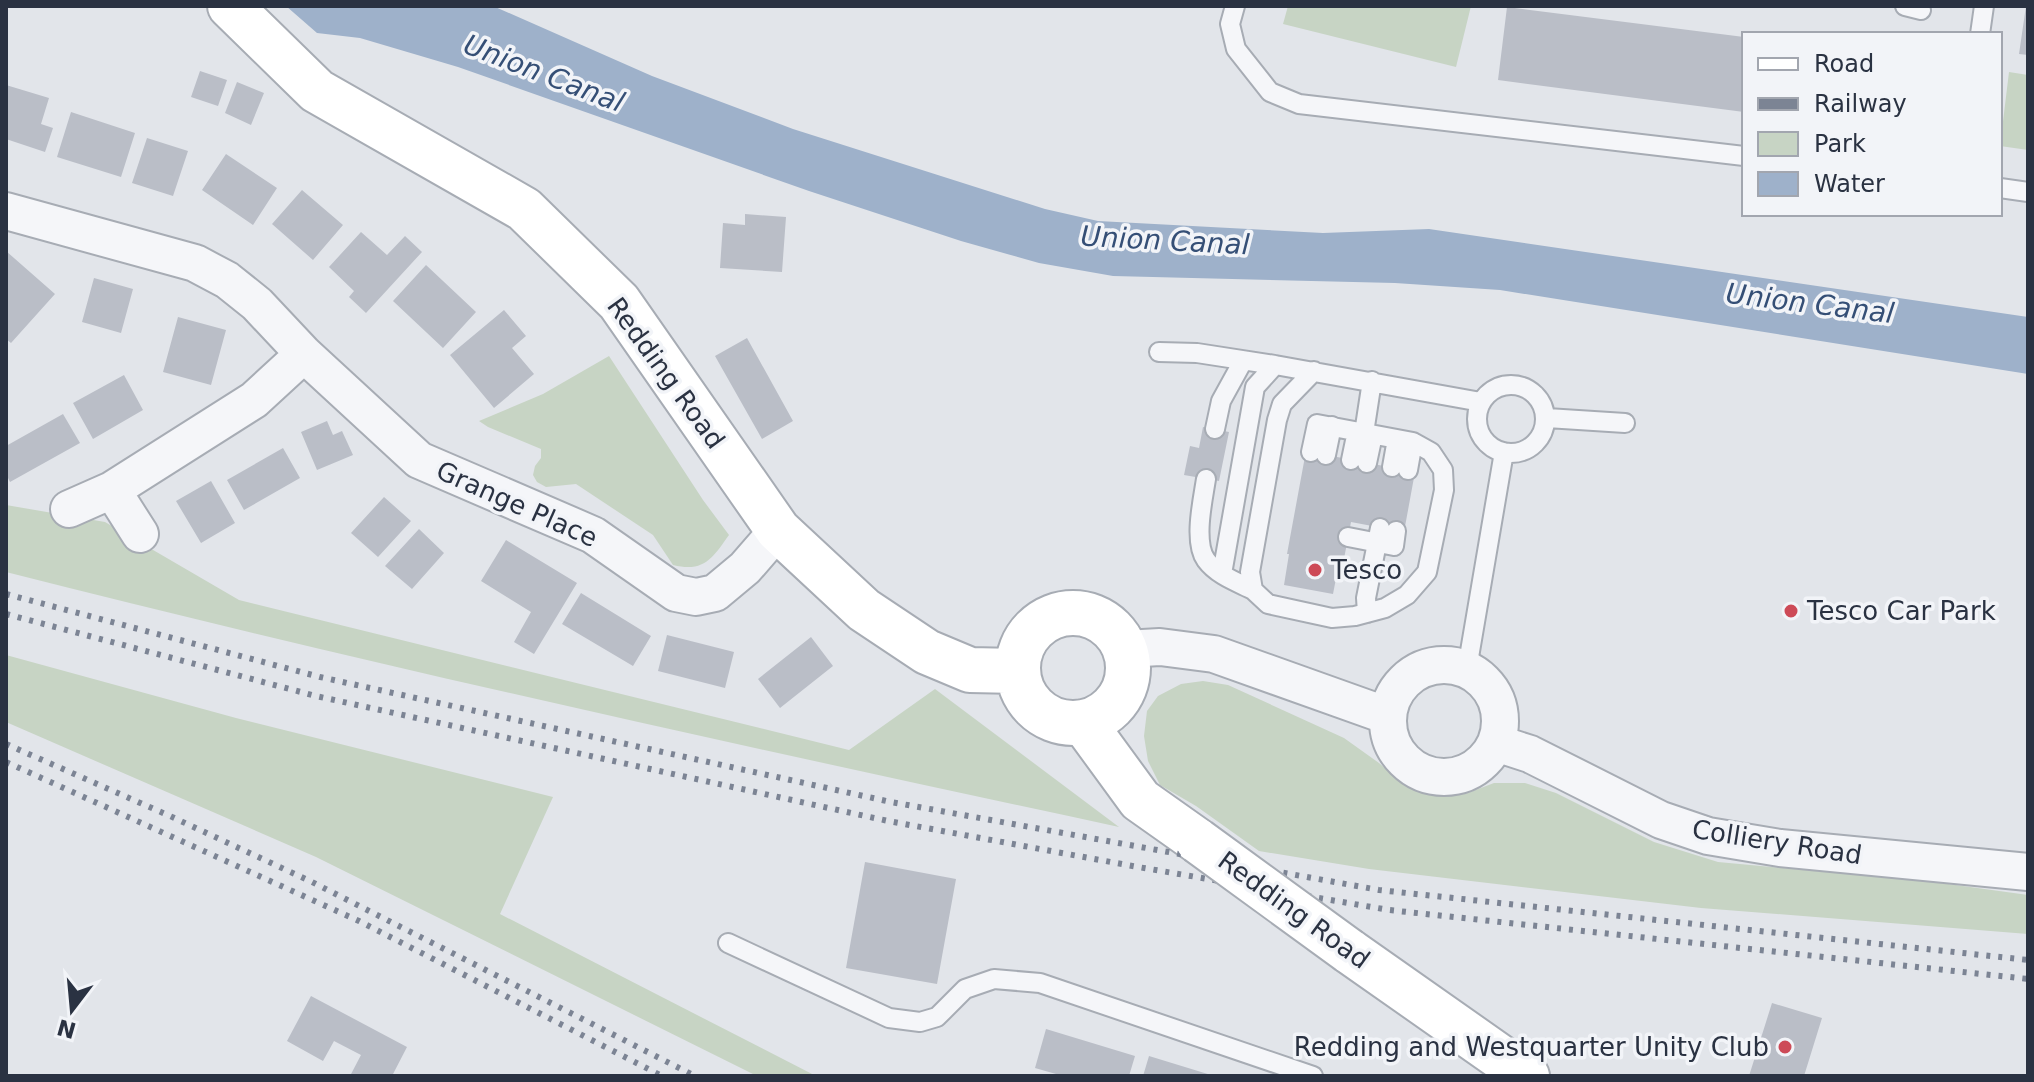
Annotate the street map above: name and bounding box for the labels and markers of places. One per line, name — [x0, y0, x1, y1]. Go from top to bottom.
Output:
place label: Tesco — [1330, 555, 1402, 585]
marker: Tesco — [1306, 561, 1324, 579]
place label: Tesco Car Park — [1806, 596, 1996, 626]
marker: Tesco Car Park — [1782, 602, 1800, 620]
place label: Redding and Westquarter Unity Club — [1294, 1032, 1769, 1062]
marker: Redding and Westquarter Unity Club — [1776, 1038, 1794, 1056]

